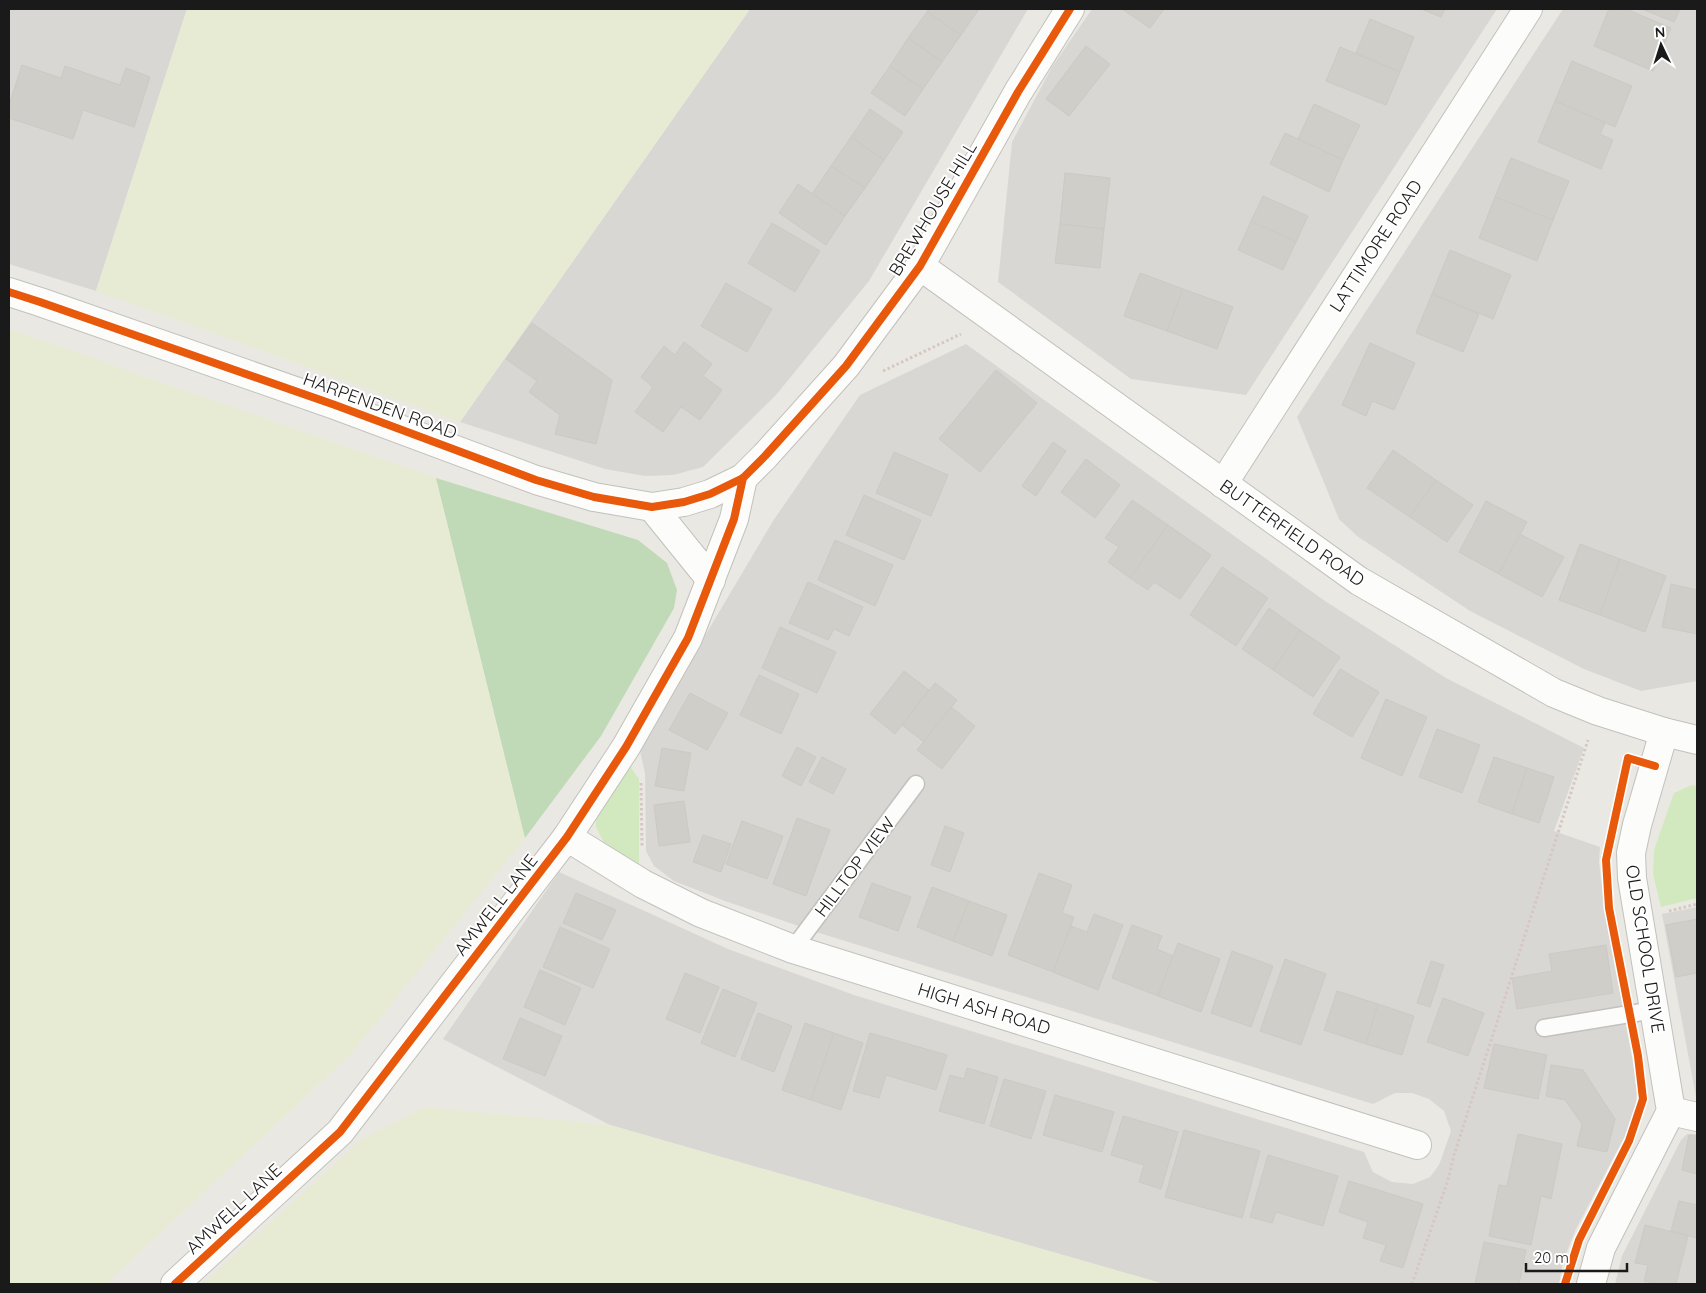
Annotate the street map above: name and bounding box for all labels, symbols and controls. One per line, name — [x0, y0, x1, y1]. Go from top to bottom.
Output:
north arrow — [1636, 20, 1686, 70]
text: N — [1654, 23, 1666, 41]
street label: BREWHOUSE HILL — [883, 137, 982, 280]
street label: LATTIMORE ROAD — [1324, 175, 1427, 316]
street label: HARPENDEN ROAD — [300, 367, 460, 444]
street label: BUTTERFIELD ROAD — [1215, 474, 1369, 591]
street label: HILLTOP VIEW — [809, 812, 900, 921]
street label: AMWELL LANE — [449, 849, 542, 960]
street label: OLD SCHOOL DRIVE — [1621, 863, 1670, 1035]
street label: HIGH ASH ROAD — [915, 977, 1053, 1040]
street label: AMWELL LANE — [181, 1158, 286, 1259]
scale bar — [1526, 1240, 1627, 1272]
text: 20 m — [1534, 1248, 1569, 1267]

